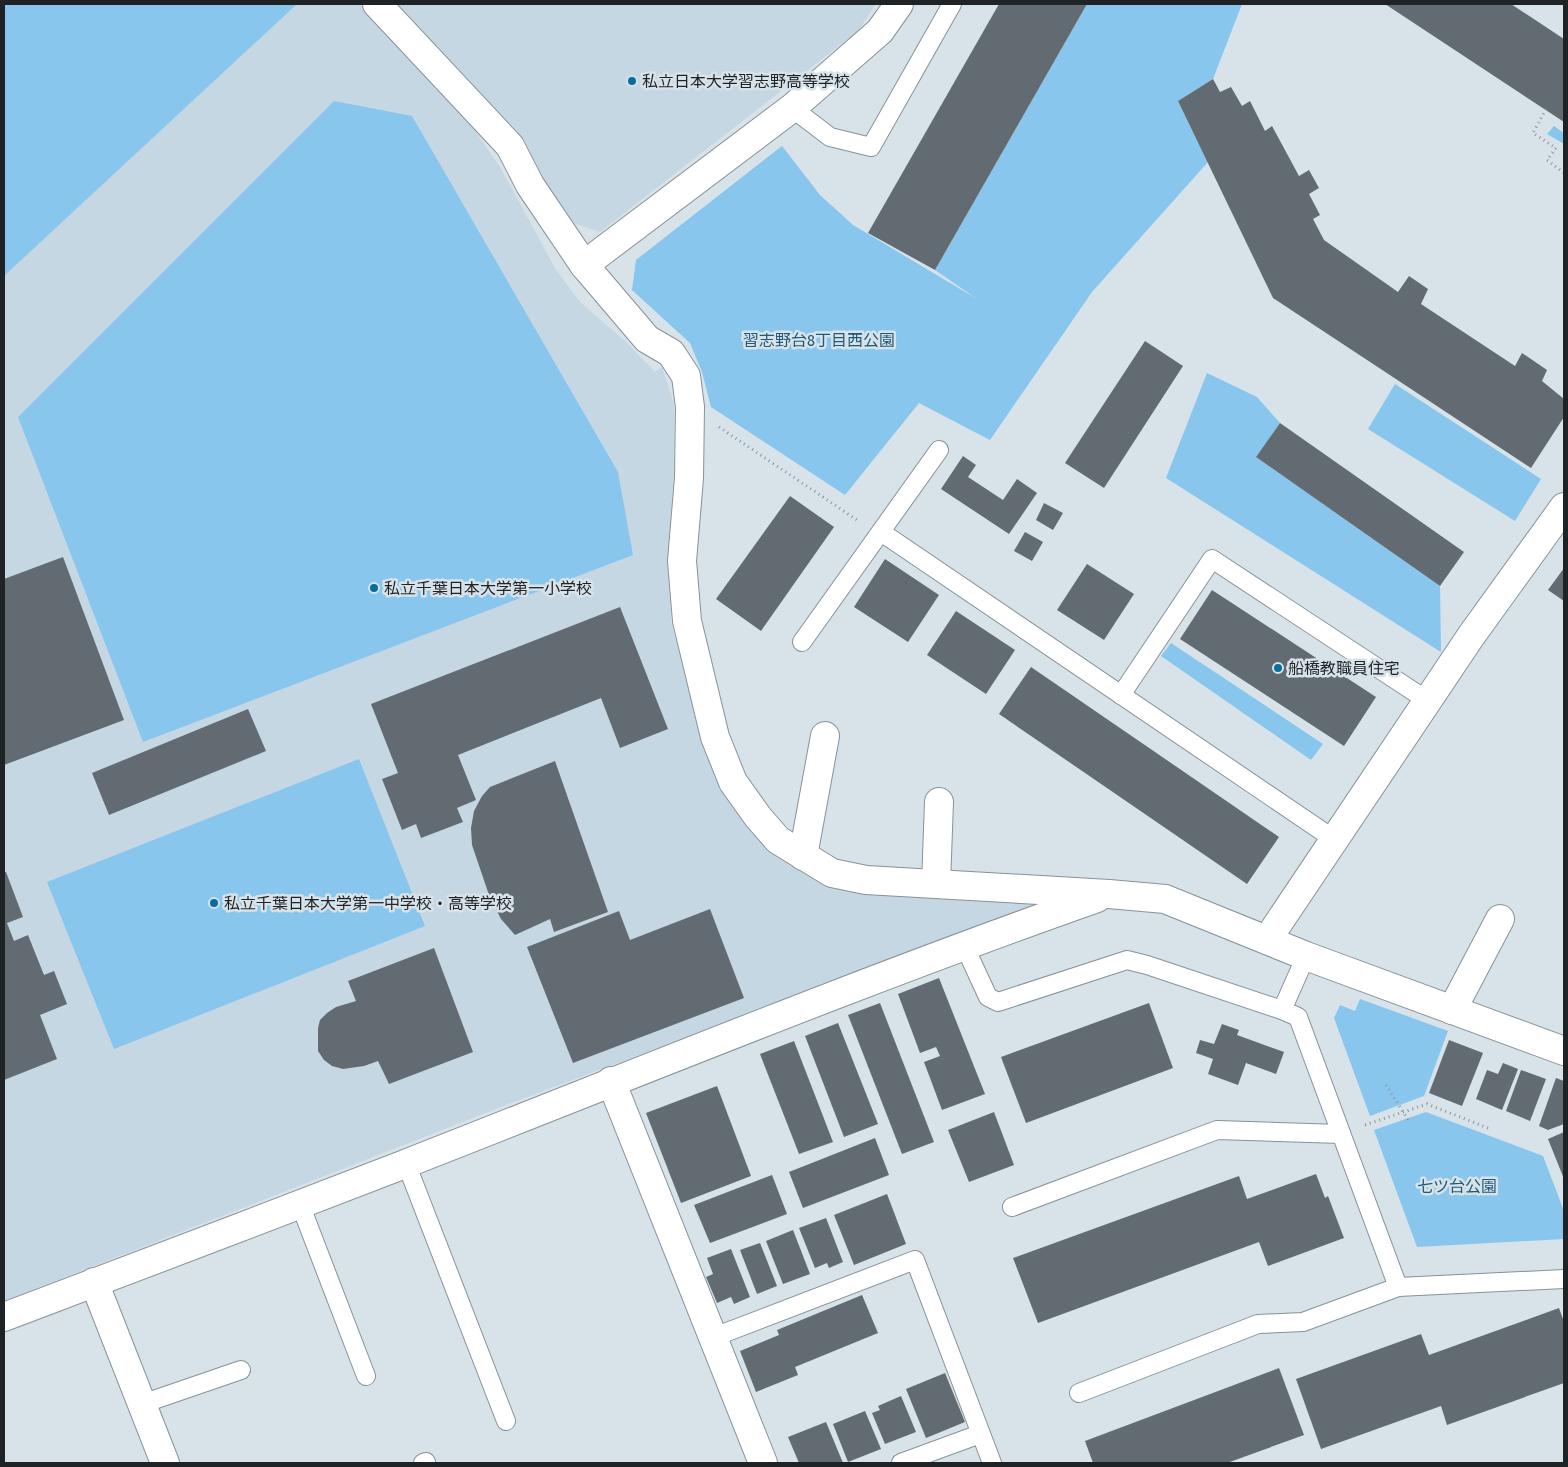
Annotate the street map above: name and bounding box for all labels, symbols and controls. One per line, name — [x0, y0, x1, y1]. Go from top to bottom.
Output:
place label: 私立日本大学習志野高等学校 — [642, 72, 850, 91]
marker: 私立日本大学習志野高等学校 — [626, 75, 638, 87]
park label: 習志野台8丁目西公園 — [743, 331, 895, 350]
place label: 私立千葉日本大学第一小学校 — [384, 579, 592, 598]
marker: 私立千葉日本大学第一小学校 — [368, 582, 380, 594]
place label: 船橋教職員住宅 — [1288, 659, 1400, 678]
marker: 船橋教職員住宅 — [1272, 662, 1284, 674]
place label: 私立千葉日本大学第一中学校・高等学校 — [224, 894, 512, 913]
marker: 私立千葉日本大学第一中学校・高等学校 — [208, 897, 220, 909]
park label: 七ツ台公園 — [1417, 1177, 1497, 1196]

